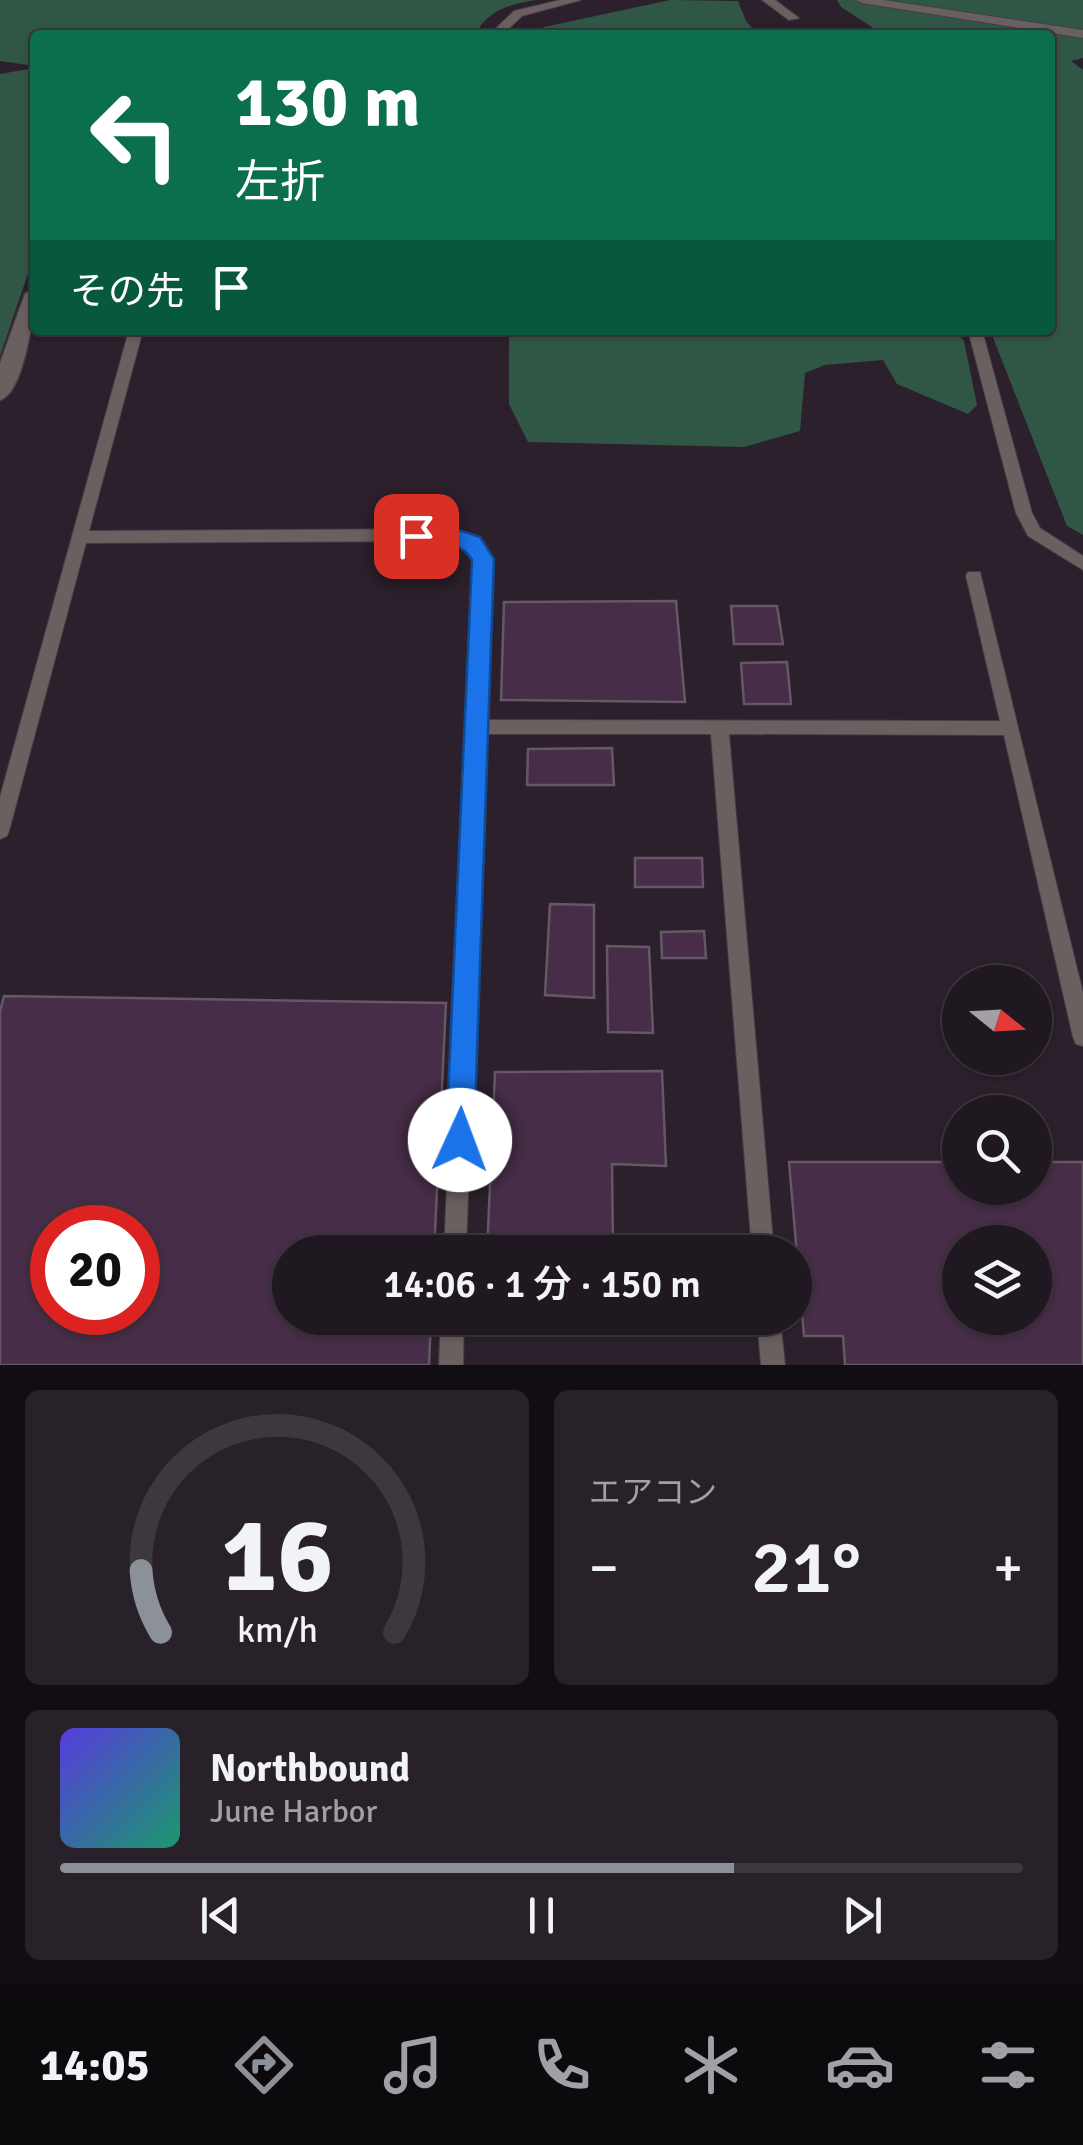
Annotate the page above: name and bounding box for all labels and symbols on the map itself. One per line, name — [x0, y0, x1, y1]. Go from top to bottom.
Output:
pin — [374, 494, 459, 579]
north arrow — [942, 965, 1052, 1075]
position arrow — [408, 1088, 512, 1192]
speed limit sign: 20 — [30, 1205, 160, 1335]

